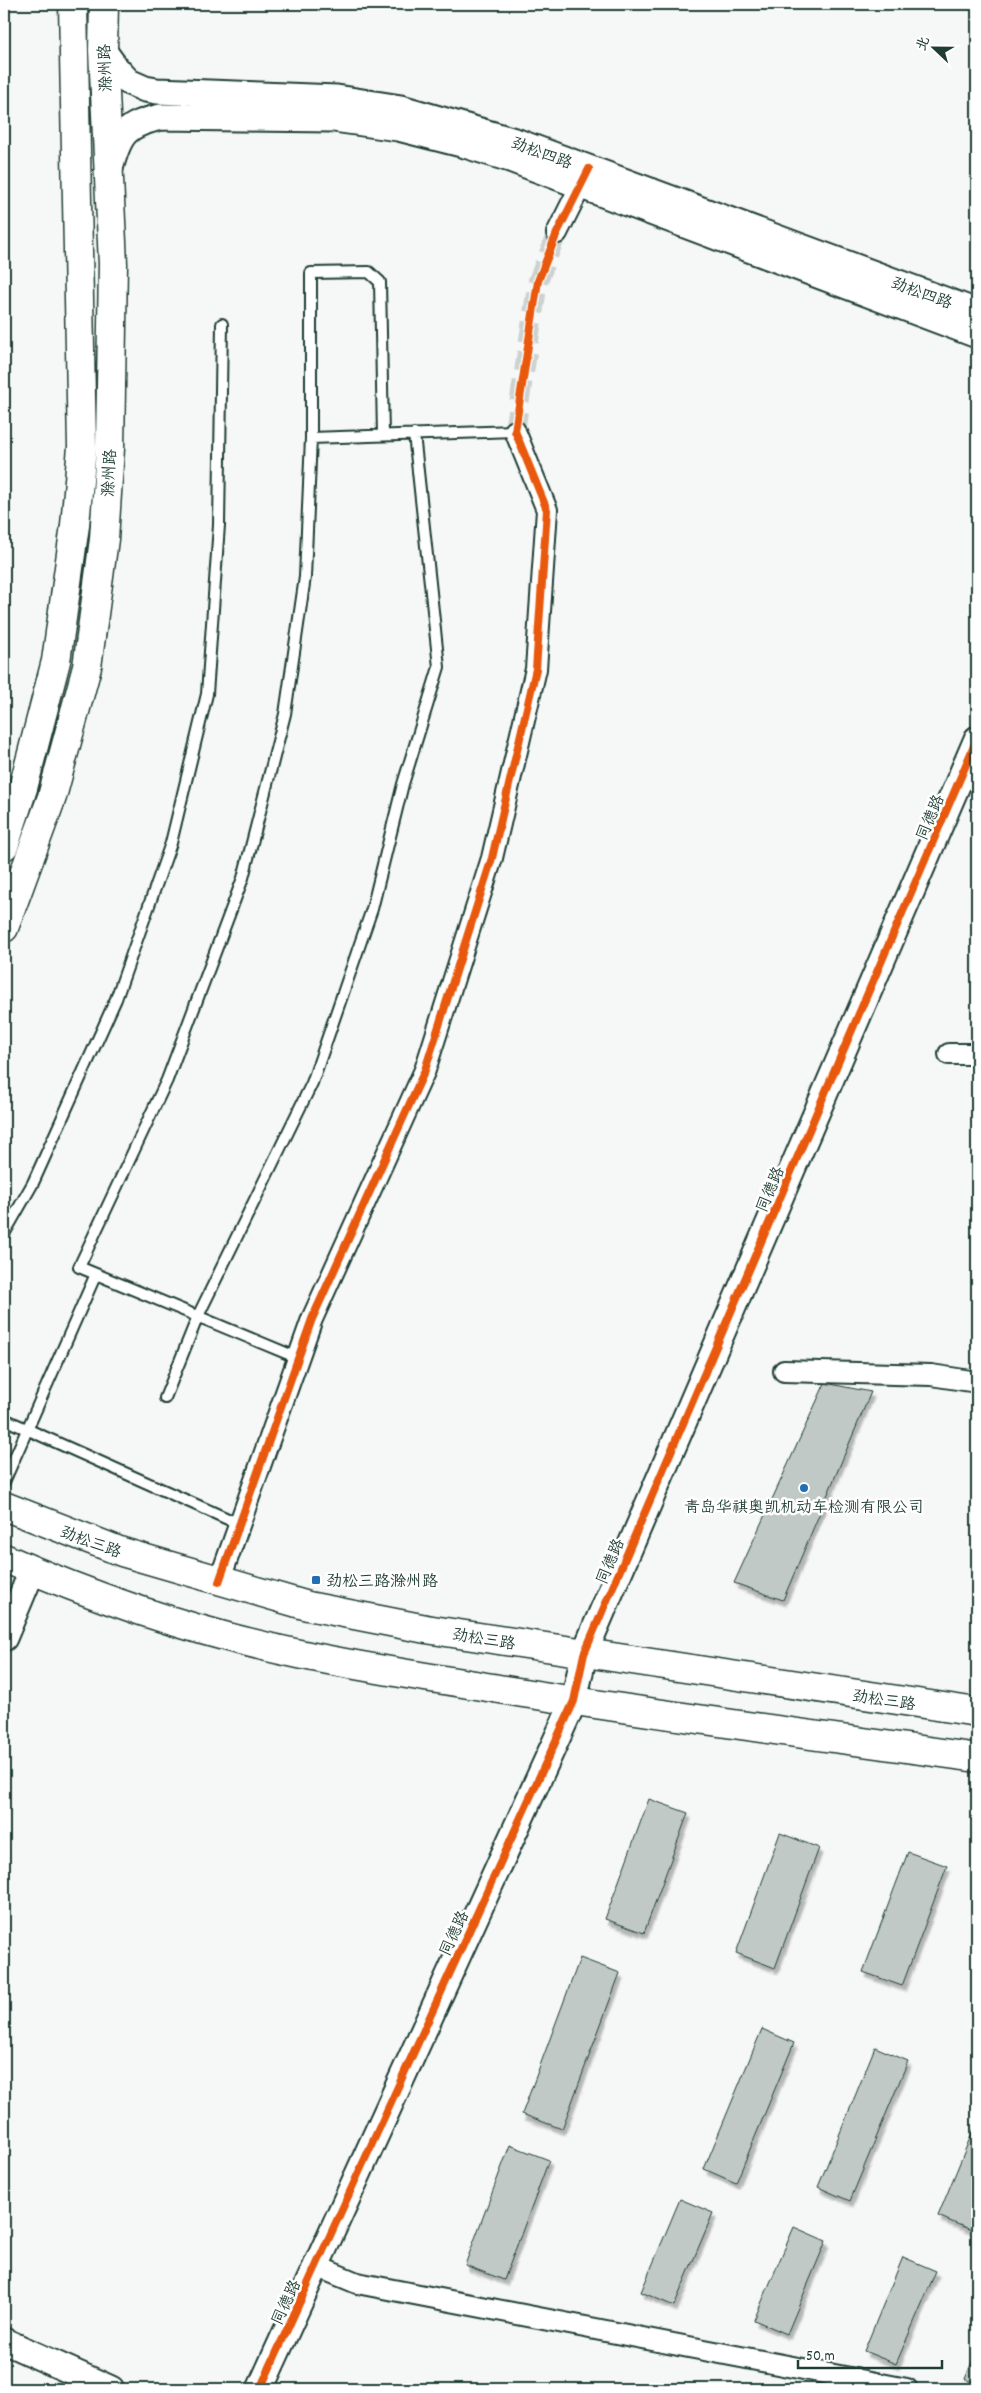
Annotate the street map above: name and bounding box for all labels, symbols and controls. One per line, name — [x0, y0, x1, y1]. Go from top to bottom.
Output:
north arrow — [908, 22, 958, 72]
text: 北 — [912, 34, 936, 54]
street label: 滁州路 — [94, 44, 119, 92]
street label: 劲松四路 — [507, 133, 575, 176]
street label: 劲松四路 — [887, 273, 955, 316]
street label: 滁州路 — [98, 449, 123, 498]
street label: 同德路 — [911, 791, 951, 845]
street label: 同德路 — [751, 1163, 791, 1217]
marker: 青岛华祺奥凯机动车检测有限公司 — [798, 1482, 810, 1494]
place label: 青岛华祺奥凯机动车检测有限公司 — [684, 1497, 924, 1520]
street label: 劲松三路 — [56, 1522, 124, 1565]
street label: 同德路 — [591, 1535, 631, 1589]
place label: 劲松三路滁州路 — [326, 1571, 438, 1594]
marker: 劲松三路滁州路 — [310, 1574, 322, 1586]
street label: 劲松三路 — [450, 1624, 517, 1657]
street label: 劲松三路 — [850, 1686, 917, 1717]
street label: 同德路 — [435, 1907, 476, 1961]
street label: 同德路 — [267, 2276, 308, 2330]
scale bar — [798, 2338, 942, 2370]
text: 50 m — [806, 2346, 835, 2368]

